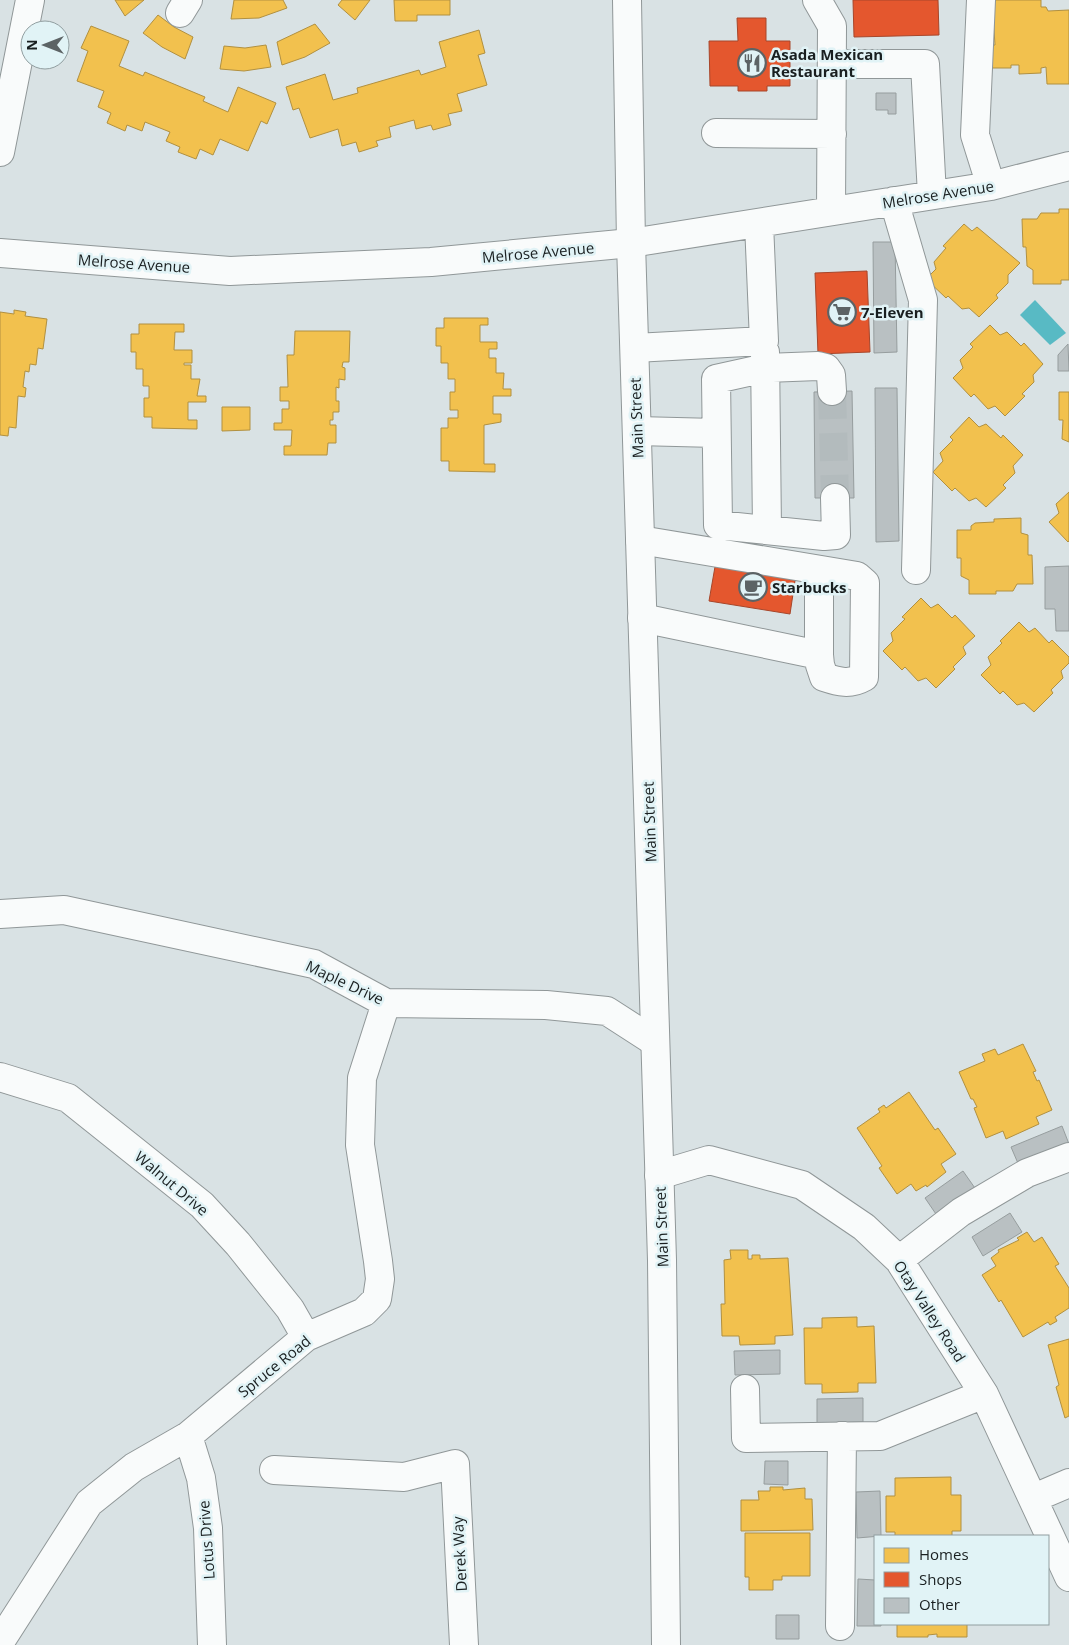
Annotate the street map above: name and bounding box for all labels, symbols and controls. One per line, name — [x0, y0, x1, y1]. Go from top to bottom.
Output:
north arrow — [20, 20, 70, 70]
text: N — [22, 39, 41, 51]
place label: Asada Mexican Restaurant — [771, 44, 883, 81]
restaurant icon: Asada Mexican Restaurant — [737, 48, 767, 78]
street label: Melrose Avenue — [881, 175, 995, 213]
street label: Melrose Avenue — [481, 237, 595, 267]
street label: Melrose Avenue — [77, 249, 191, 277]
supermarket icon: 7-Eleven — [827, 297, 857, 327]
place label: 7-Eleven — [861, 302, 924, 322]
street label: Main Street — [625, 377, 647, 459]
cafe icon: Starbucks — [738, 572, 768, 602]
place label: Starbucks — [772, 577, 846, 597]
street label: Main Street — [638, 781, 660, 863]
street label: Maple Drive — [303, 955, 387, 1009]
street label: Walnut Drive — [131, 1146, 213, 1220]
street label: Main Street — [650, 1186, 672, 1268]
street label: Otay Valley Road — [890, 1256, 970, 1366]
street label: Spruce Road — [234, 1331, 314, 1401]
street label: Lotus Drive — [193, 1500, 219, 1580]
street label: Derek Way — [447, 1515, 471, 1592]
legend — [874, 1535, 1049, 1625]
text: Homes — [919, 1544, 969, 1564]
text: Shops — [919, 1569, 962, 1589]
text: Other — [919, 1594, 960, 1614]

